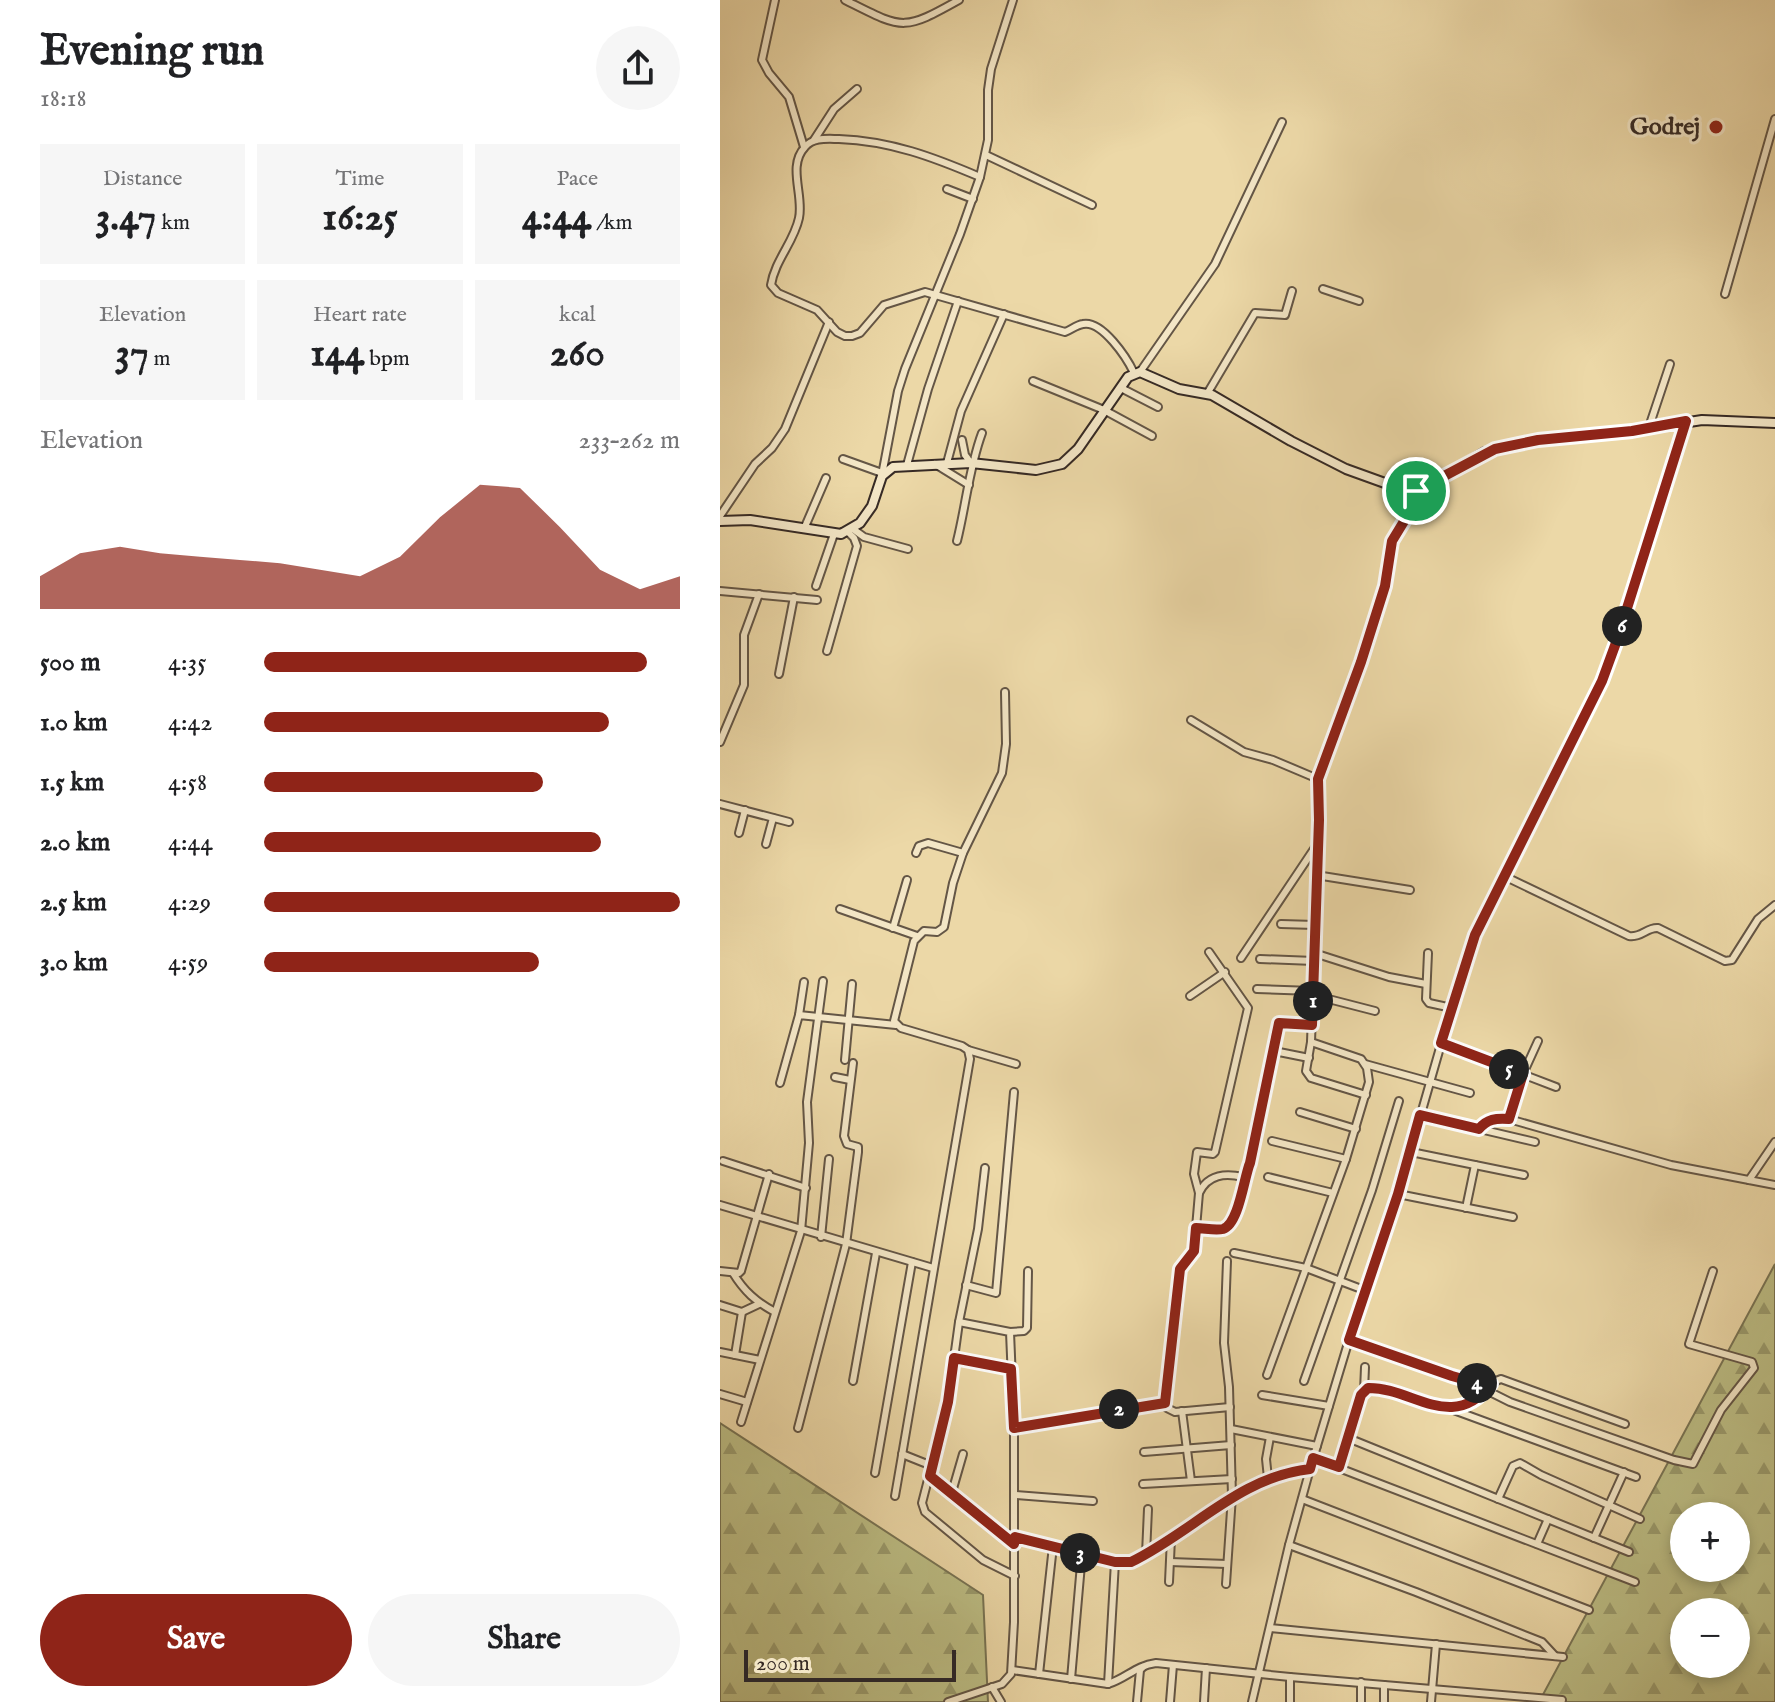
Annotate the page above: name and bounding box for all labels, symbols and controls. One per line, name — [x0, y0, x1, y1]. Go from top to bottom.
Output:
text: Evening run — [40, 24, 264, 80]
button: share — [596, 26, 680, 110]
text: 18:18 — [40, 82, 87, 115]
place label: Godrej — [1630, 112, 1700, 143]
marker: Godrej — [1707, 118, 1725, 136]
text: Distance — [103, 165, 182, 193]
text: Time — [336, 165, 384, 193]
text: Pace — [557, 165, 598, 193]
text: 3.47 — [95, 193, 156, 244]
text: 16:25 — [322, 193, 398, 244]
text: 4:44 — [522, 193, 591, 244]
text: km — [156, 209, 190, 237]
text: /km — [591, 209, 633, 237]
text: Elevation — [99, 301, 186, 329]
text: Heart rate — [313, 301, 407, 329]
text: kcal — [559, 301, 596, 329]
text: 37 — [115, 329, 149, 380]
text: 144 — [310, 329, 364, 380]
text: 260 — [550, 329, 605, 380]
text: m — [149, 345, 170, 373]
text: bpm — [364, 345, 410, 373]
text: Elevation — [40, 424, 143, 457]
text: 233–262 m — [579, 424, 680, 457]
pin — [1382, 457, 1450, 525]
icon: arrive — [1394, 469, 1438, 513]
pin: 6 — [1602, 606, 1642, 646]
text: 6 — [1617, 612, 1627, 640]
text: 500 m — [40, 646, 101, 679]
text: 4:35 — [168, 646, 207, 679]
text: 1.0 km — [40, 706, 108, 739]
text: 4:42 — [168, 706, 213, 739]
text: 1.5 km — [40, 766, 104, 799]
text: 4:58 — [168, 766, 207, 799]
text: 2.0 km — [40, 826, 110, 859]
text: 4:44 — [168, 826, 213, 859]
text: 2.5 km — [40, 886, 107, 919]
text: 4:29 — [168, 886, 211, 919]
text: 3.0 km — [40, 946, 108, 979]
text: 4:59 — [168, 946, 208, 979]
pin: 1 — [1293, 981, 1333, 1021]
text: 1 — [1309, 987, 1317, 1015]
pin: 5 — [1489, 1049, 1529, 1089]
text: 5 — [1505, 1055, 1513, 1083]
pin: 4 — [1457, 1363, 1497, 1403]
text: 4 — [1472, 1369, 1482, 1397]
pin: 2 — [1099, 1389, 1139, 1429]
text: 2 — [1114, 1395, 1124, 1423]
map controls — [1670, 1502, 1750, 1678]
button: + — [1670, 1502, 1750, 1582]
pin: 3 — [1060, 1533, 1100, 1573]
text: 3 — [1076, 1539, 1084, 1567]
button: Save — [40, 1594, 352, 1686]
button: Share — [368, 1594, 680, 1686]
button: − — [1670, 1598, 1750, 1678]
scale bar — [744, 1646, 956, 1682]
text: 200 m — [756, 1650, 810, 1678]

